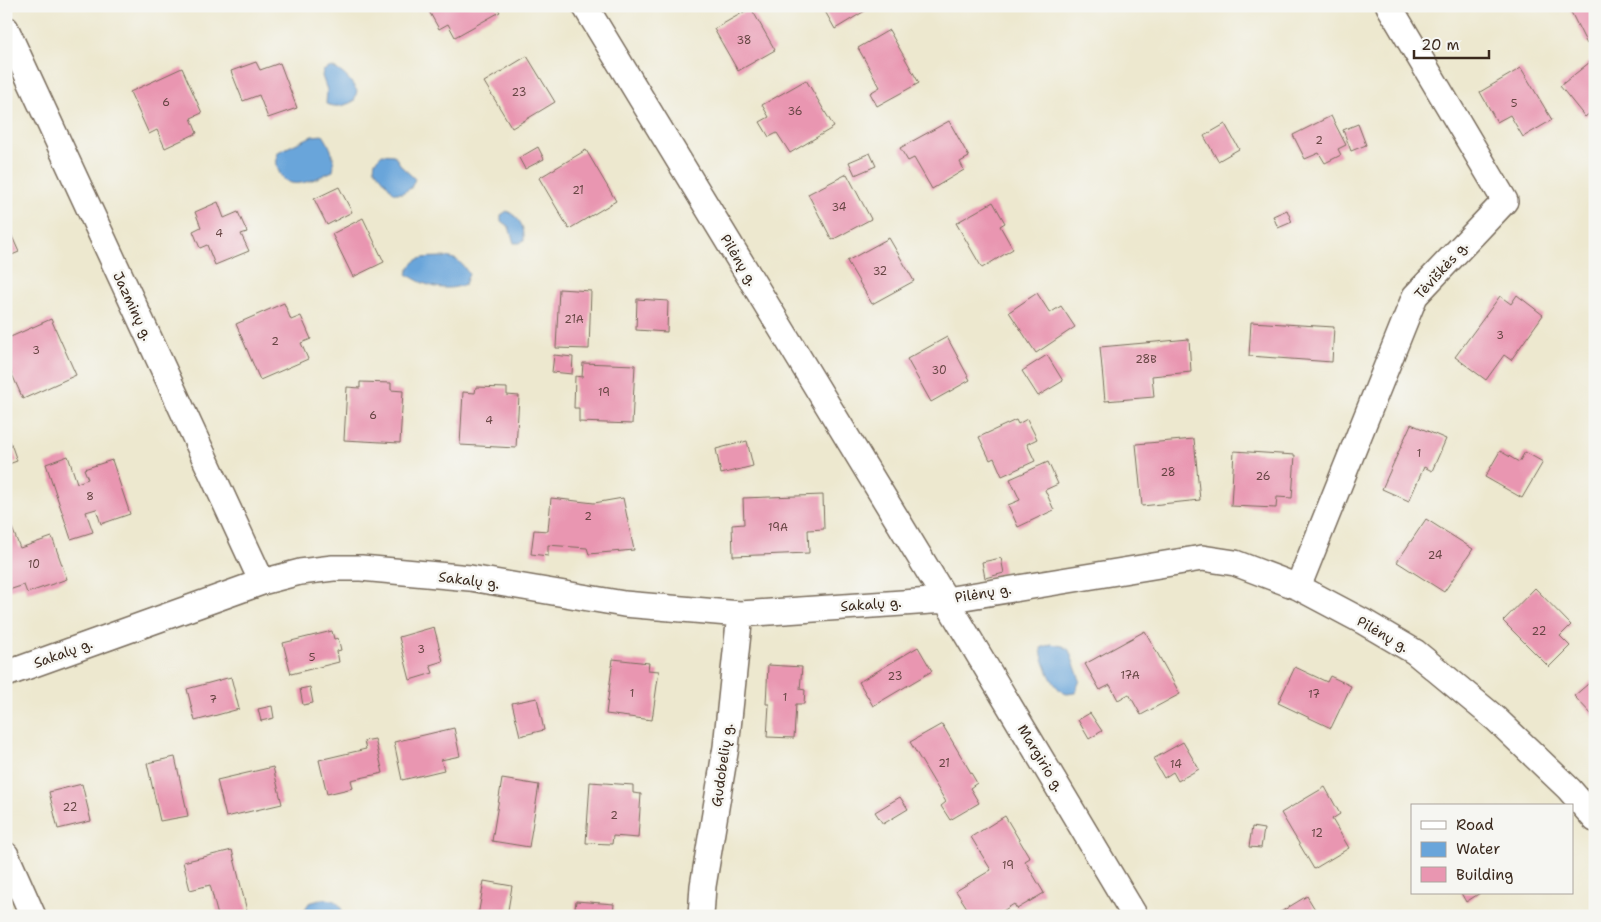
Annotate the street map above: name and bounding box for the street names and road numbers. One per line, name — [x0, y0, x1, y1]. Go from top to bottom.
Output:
street label: Pilėnų g. — [717, 231, 761, 289]
street label: Tėviškės g. — [1410, 237, 1472, 303]
street label: Jazminų g. — [109, 269, 157, 343]
street label: Sakalų g. — [437, 567, 501, 593]
street label: Pilėnų g. — [953, 580, 1013, 606]
street label: Sakalų g. — [840, 593, 902, 615]
street label: Pilėnų g. — [1354, 612, 1412, 656]
street label: Sakalų g. — [31, 634, 95, 672]
street label: Margirio g. — [1014, 721, 1068, 795]
street label: Gudobelių g. — [707, 722, 737, 808]

